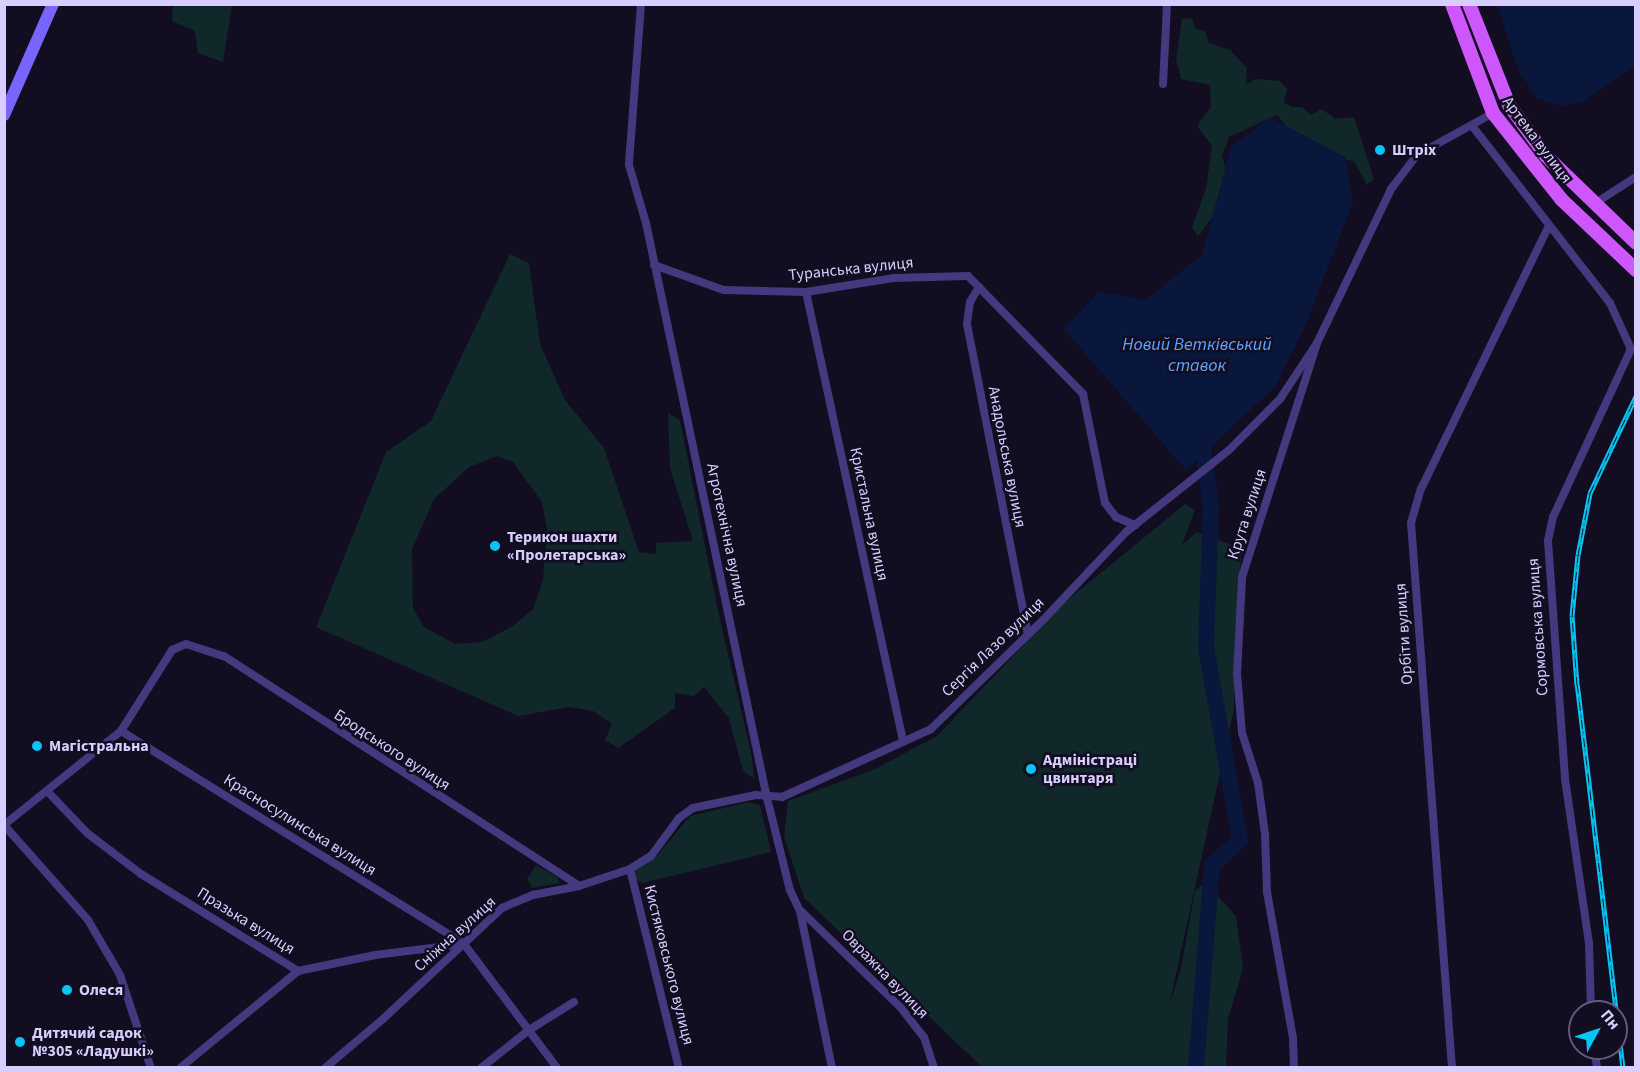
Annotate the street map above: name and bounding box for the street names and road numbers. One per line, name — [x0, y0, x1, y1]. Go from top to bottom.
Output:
street label: Артема вулиця — [1498, 93, 1576, 187]
street label: Туранська вулиця — [788, 253, 914, 285]
street label: Анадольська вулиця — [984, 385, 1030, 529]
street label: Кристальна вулиця — [845, 445, 893, 583]
street label: Агротехнічна вулиця — [702, 462, 752, 608]
street label: Крута вулиця — [1223, 466, 1271, 562]
street label: Сормовська вулиця — [1524, 558, 1552, 696]
street label: Орбіти вулиця — [1391, 583, 1417, 685]
street label: Сергія Лазо вулиця — [938, 593, 1048, 701]
street label: Бродського вулиця — [330, 705, 454, 795]
street label: Красносулинська вулиця — [220, 770, 380, 880]
street label: Празька вулиця — [194, 883, 298, 959]
street label: Кистяковського вулиця — [640, 883, 698, 1047]
street label: Сніжна вулиця — [410, 892, 500, 976]
street label: Овражна вулиця — [838, 925, 932, 1023]

